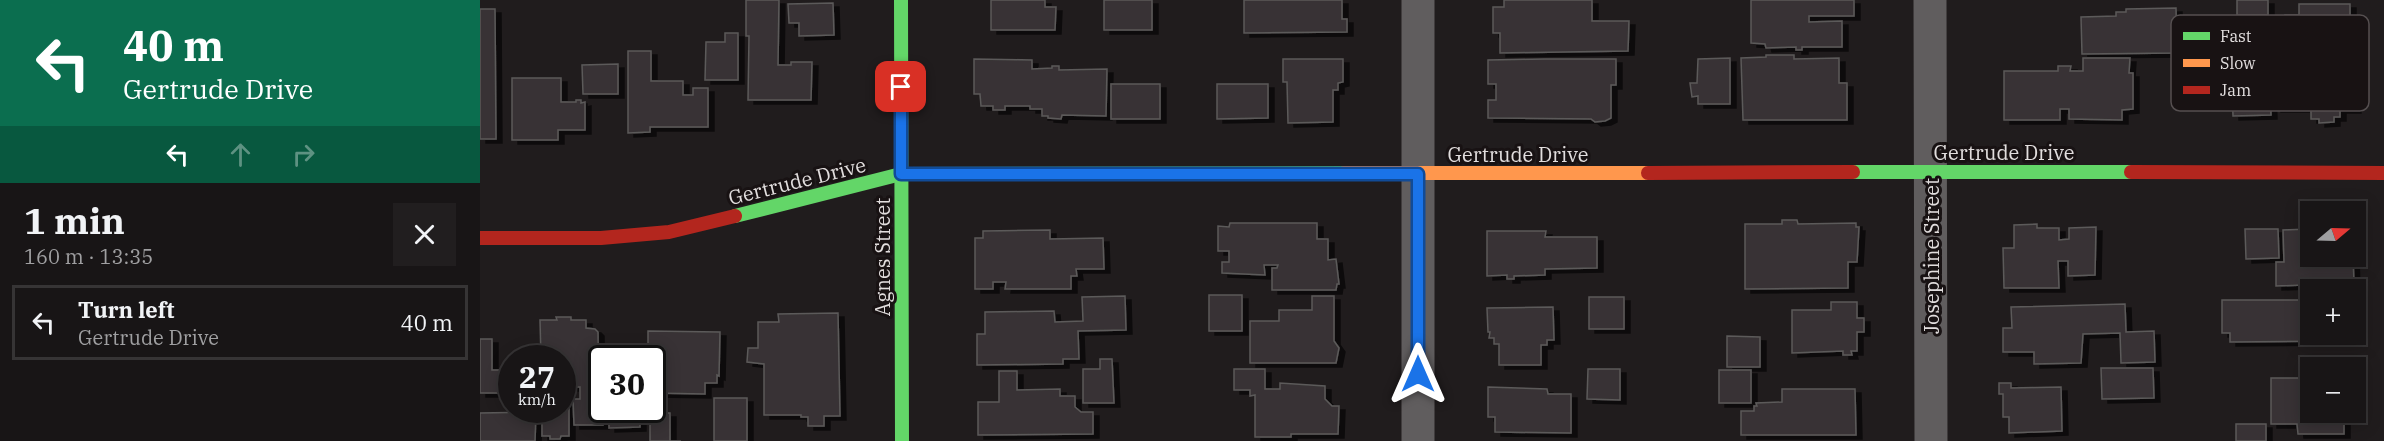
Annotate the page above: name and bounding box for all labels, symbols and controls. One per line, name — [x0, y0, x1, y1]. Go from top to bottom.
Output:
legend — [2171, 15, 2369, 111]
text: 40 m — [123, 18, 224, 73]
icon: left — [24, 24, 102, 102]
text: Fast — [2220, 26, 2252, 46]
text: Slow — [2220, 53, 2256, 73]
pin — [875, 61, 926, 112]
icon: arrive — [884, 70, 917, 103]
text: Gertrude Drive — [123, 71, 313, 106]
text: Jam — [2220, 80, 2251, 100]
icon: left — [161, 138, 194, 171]
icon: ahead — [224, 138, 257, 171]
icon: right — [287, 138, 320, 171]
street label: Gertrude Drive — [1934, 139, 2074, 166]
street label: Gertrude Drive — [1448, 141, 1588, 168]
street label: Gertrude Drive — [725, 151, 869, 211]
street label: Josephine Street — [1918, 178, 1945, 334]
text: 1 min — [24, 197, 125, 244]
street label: Agnes Street — [869, 198, 896, 316]
north arrow — [2300, 201, 2366, 267]
map controls — [2300, 201, 2366, 423]
button: close — [393, 203, 456, 266]
text: 160 m · 13:35 — [24, 243, 153, 270]
button: + — [2300, 279, 2366, 345]
text: Turn left — [78, 295, 174, 324]
icon: left — [27, 306, 60, 339]
text: 40 m — [401, 308, 453, 337]
text: Gertrude Drive — [78, 324, 219, 351]
position arrow — [1386, 342, 1450, 406]
speed limit sign: 30 — [588, 345, 666, 423]
text: 27 — [519, 357, 555, 396]
button: − — [2300, 357, 2366, 423]
text: km/h — [518, 390, 556, 409]

